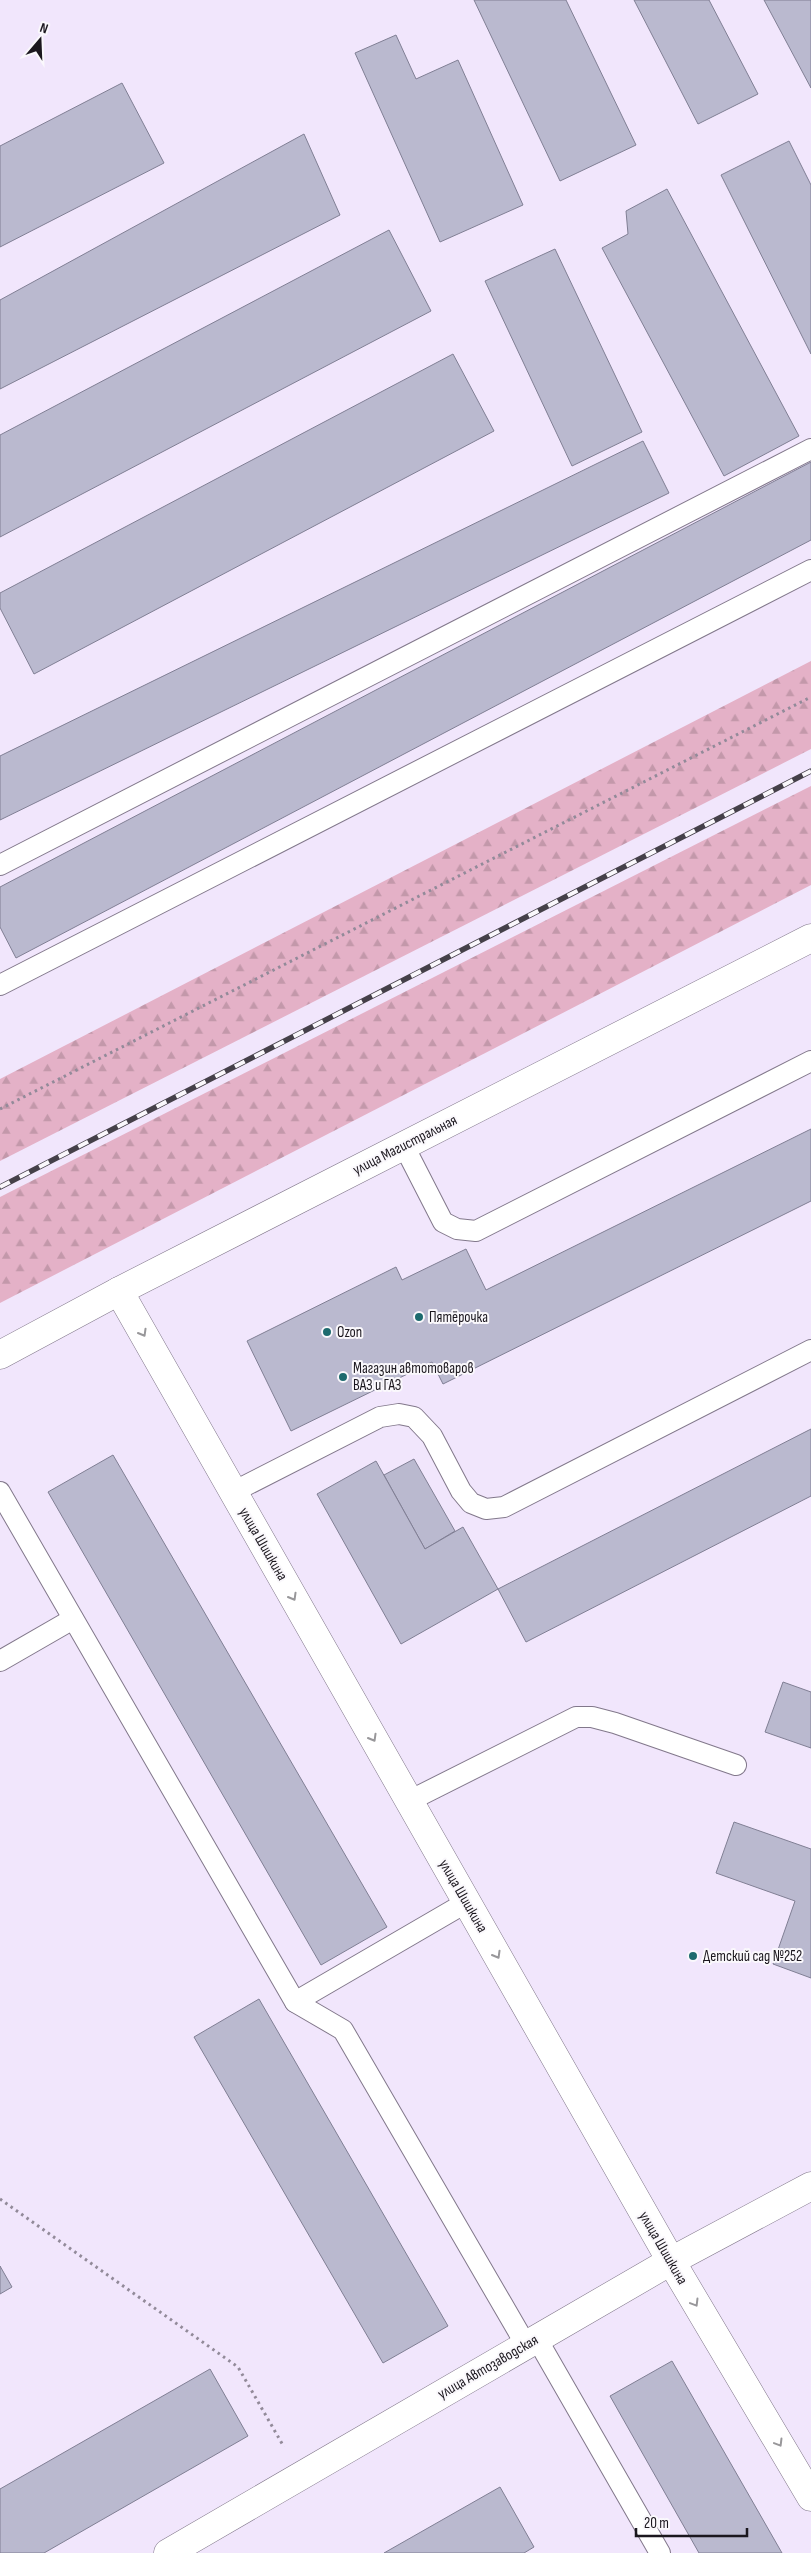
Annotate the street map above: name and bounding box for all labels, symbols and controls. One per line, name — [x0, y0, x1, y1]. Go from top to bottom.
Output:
north arrow — [15, 15, 65, 65]
text: N — [38, 19, 50, 37]
street label: улица Магистральная — [350, 1110, 460, 1179]
place label: Пятёрочка — [429, 1308, 488, 1327]
marker: Пятёрочка — [413, 1311, 425, 1323]
place label: Ozon — [337, 1323, 362, 1342]
marker: Ozon — [321, 1326, 333, 1338]
one-way arrow — [137, 1328, 147, 1337]
place label: Магазин автотоваров ВАЗ и ГАЗ — [353, 1359, 474, 1395]
marker: Магазин автотоваров ВАЗ и ГАЗ — [337, 1371, 349, 1383]
street label: улица Шишкина — [234, 1504, 292, 1584]
one-way arrow — [286, 1591, 296, 1600]
one-way arrow — [367, 1732, 377, 1741]
street label: улица Шишкина — [434, 1856, 492, 1936]
place label: Детский сад №252 — [703, 1947, 802, 1966]
one-way arrow — [490, 1950, 500, 1959]
marker: Детский сад №252 — [687, 1950, 699, 1962]
street label: улица Шишкина — [634, 2208, 692, 2288]
one-way arrow — [689, 2298, 699, 2307]
street label: улица Автозаводская — [434, 2330, 542, 2403]
one-way arrow — [772, 2437, 782, 2446]
scale bar — [636, 2506, 747, 2538]
text: 20 m — [644, 2514, 669, 2533]

